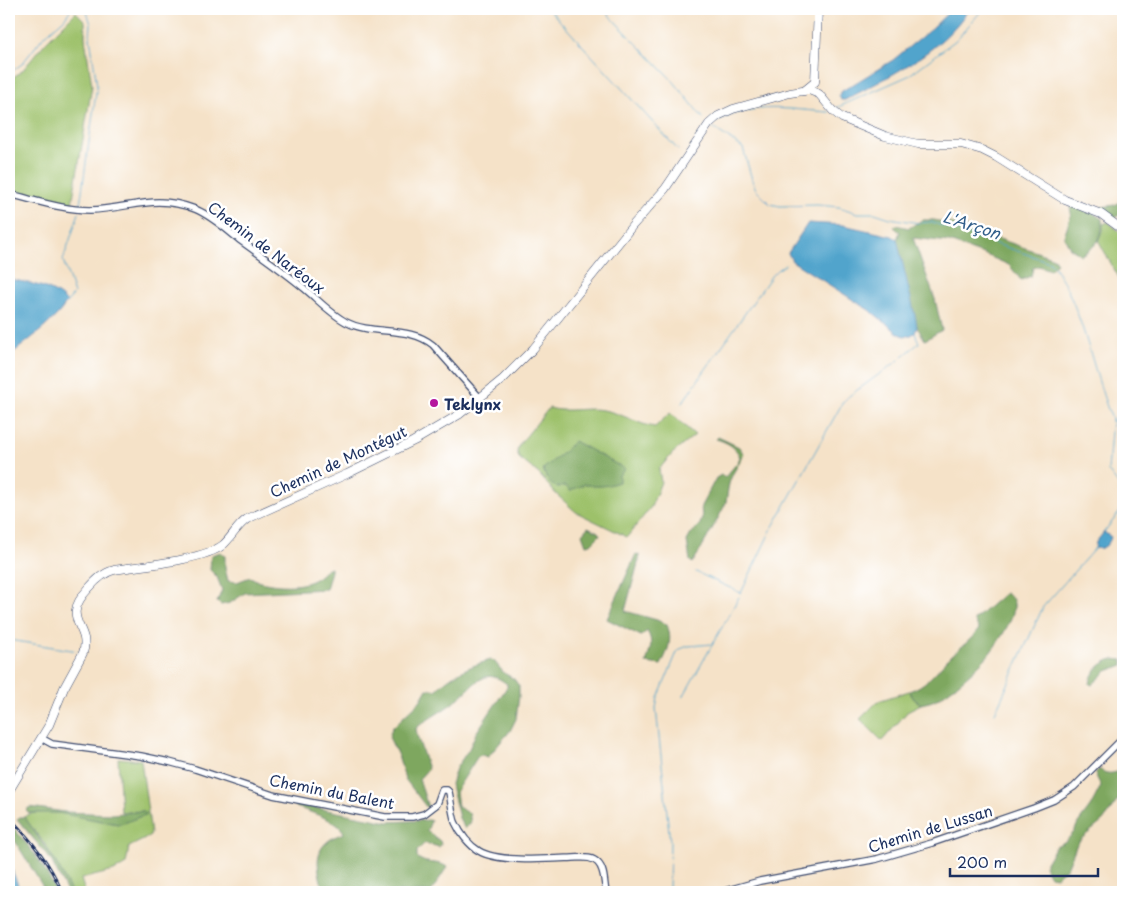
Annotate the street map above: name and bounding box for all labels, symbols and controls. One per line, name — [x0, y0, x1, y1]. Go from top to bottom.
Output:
street label: Chemin de Naréoux — [204, 195, 330, 299]
water label: L'Arçon — [940, 203, 1005, 245]
place label: Teklynx — [444, 392, 501, 415]
marker: Teklynx — [428, 397, 440, 409]
street label: Chemin de Montégut — [266, 419, 410, 503]
street label: Chemin du Balent — [268, 768, 396, 814]
street label: Chemin de Lussan — [865, 798, 995, 858]
scale bar — [950, 846, 1097, 878]
text: 200 m — [957, 850, 1007, 873]

